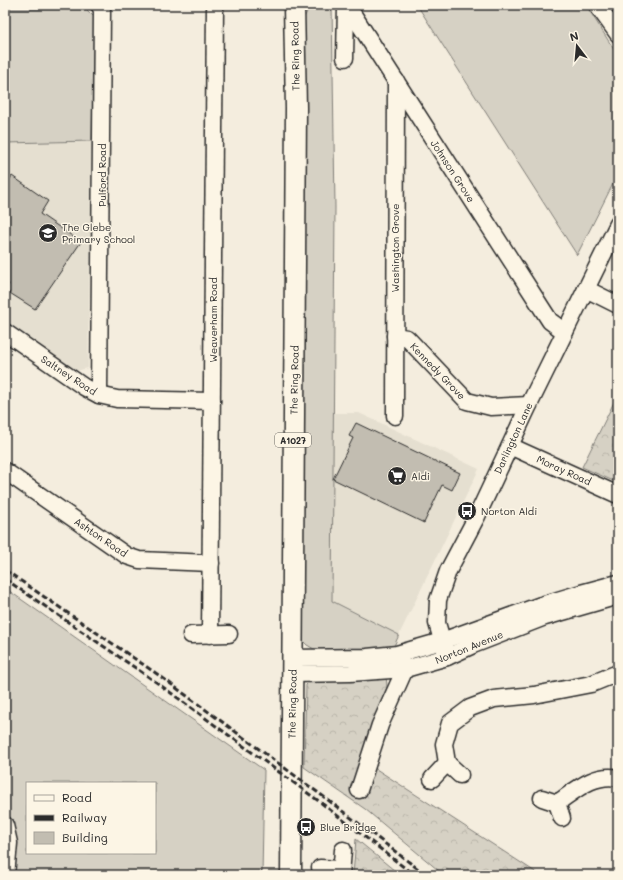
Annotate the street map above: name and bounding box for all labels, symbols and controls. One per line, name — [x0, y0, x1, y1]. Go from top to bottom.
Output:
street label: The Ring Road — [287, 21, 303, 91]
north arrow — [557, 26, 597, 66]
text: N — [568, 28, 580, 44]
street label: Johnson Grove — [428, 137, 478, 205]
street label: Pulford Road — [95, 143, 109, 207]
street label: Washington Grove — [388, 204, 402, 292]
place label: The Glebe Primary School — [62, 220, 135, 246]
school or university icon: The Glebe Primary School — [37, 222, 59, 244]
street label: Weaverham Road — [206, 277, 220, 363]
street label: Kennedy Grove — [407, 339, 469, 403]
street label: The Ring Road — [286, 345, 302, 415]
street label: Saltney Road — [38, 352, 100, 398]
street label: Darlington Lane — [490, 400, 536, 476]
road number: A1027 — [275, 433, 311, 447]
street label: Moray Road — [534, 452, 594, 488]
supermarket icon: Aldi — [386, 465, 408, 487]
place label: Aldi — [411, 469, 430, 483]
bus stop icon: Norton Aldi — [456, 500, 478, 522]
place label: Norton Aldi — [481, 504, 537, 518]
street label: Ashton Road — [72, 514, 130, 560]
street label: Norton Avenue — [433, 627, 505, 667]
street label: The Ring Road — [284, 669, 300, 739]
legend — [26, 782, 156, 854]
text: Road — [62, 789, 92, 805]
text: Railway — [62, 809, 107, 825]
bus stop icon: Blue Bridge — [295, 816, 317, 838]
place label: Blue Bridge — [320, 820, 376, 834]
text: Building — [62, 829, 108, 845]

